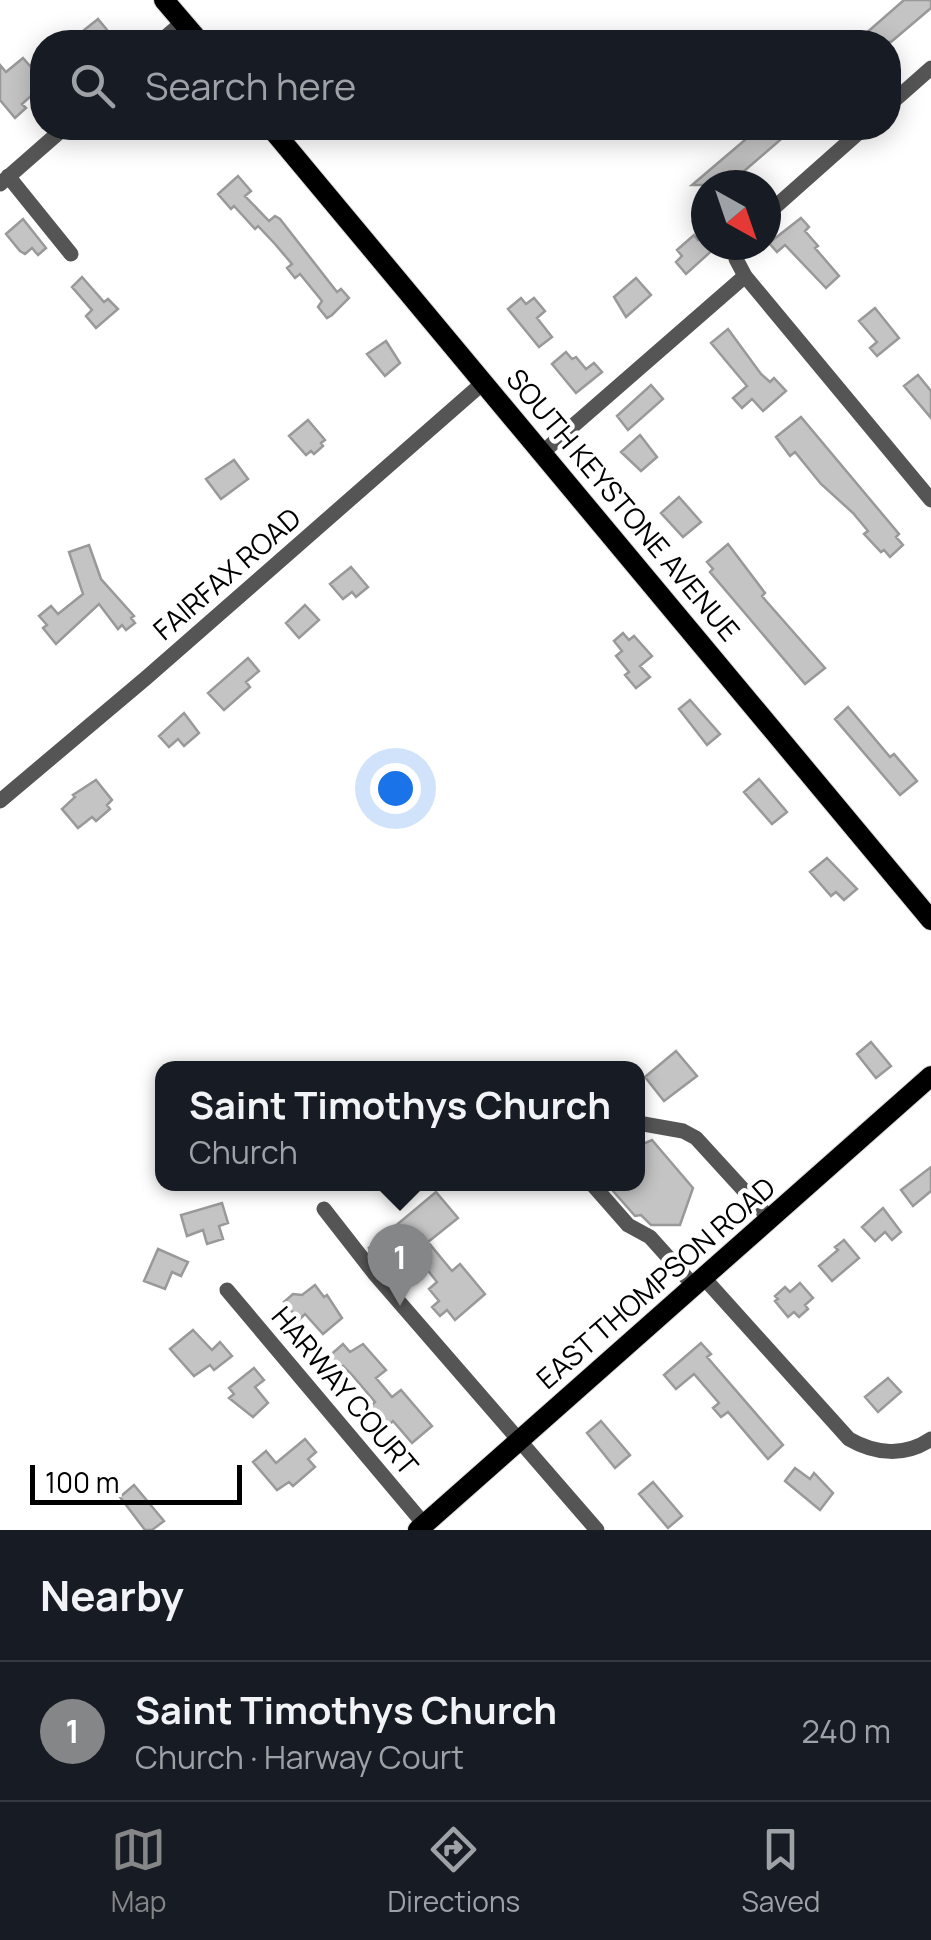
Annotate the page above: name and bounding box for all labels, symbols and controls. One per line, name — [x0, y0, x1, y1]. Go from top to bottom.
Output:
search box — [30, 30, 901, 140]
icon: search — [65, 58, 120, 113]
text: Search here — [145, 59, 356, 111]
north arrow — [691, 170, 781, 260]
street label: SOUTH KEYSTONE AVENUE — [499, 360, 749, 648]
street label: FAIRFAX ROAD — [145, 499, 308, 648]
your location — [370, 763, 421, 814]
popup — [155, 1061, 645, 1191]
text: Saint Timothys Church — [189, 1078, 611, 1130]
text: Church — [189, 1130, 298, 1174]
street label: EAST THOMPSON ROAD — [528, 1168, 783, 1397]
pin: 1 — [368, 1224, 432, 1306]
street label: HARWAY COURT — [264, 1298, 428, 1483]
scale bar — [30, 1460, 242, 1504]
text: 100 m — [45, 1463, 119, 1501]
text: Nearby — [40, 1566, 184, 1624]
text: Saint Timothys Church — [135, 1683, 557, 1735]
text: 1 — [65, 1709, 80, 1753]
text: 240 m — [801, 1709, 891, 1753]
text: Church · Harway Court — [135, 1735, 464, 1779]
tab: Map — [111, 1822, 166, 1920]
tab: Directions — [388, 1822, 520, 1920]
tab: Saved — [741, 1822, 820, 1920]

